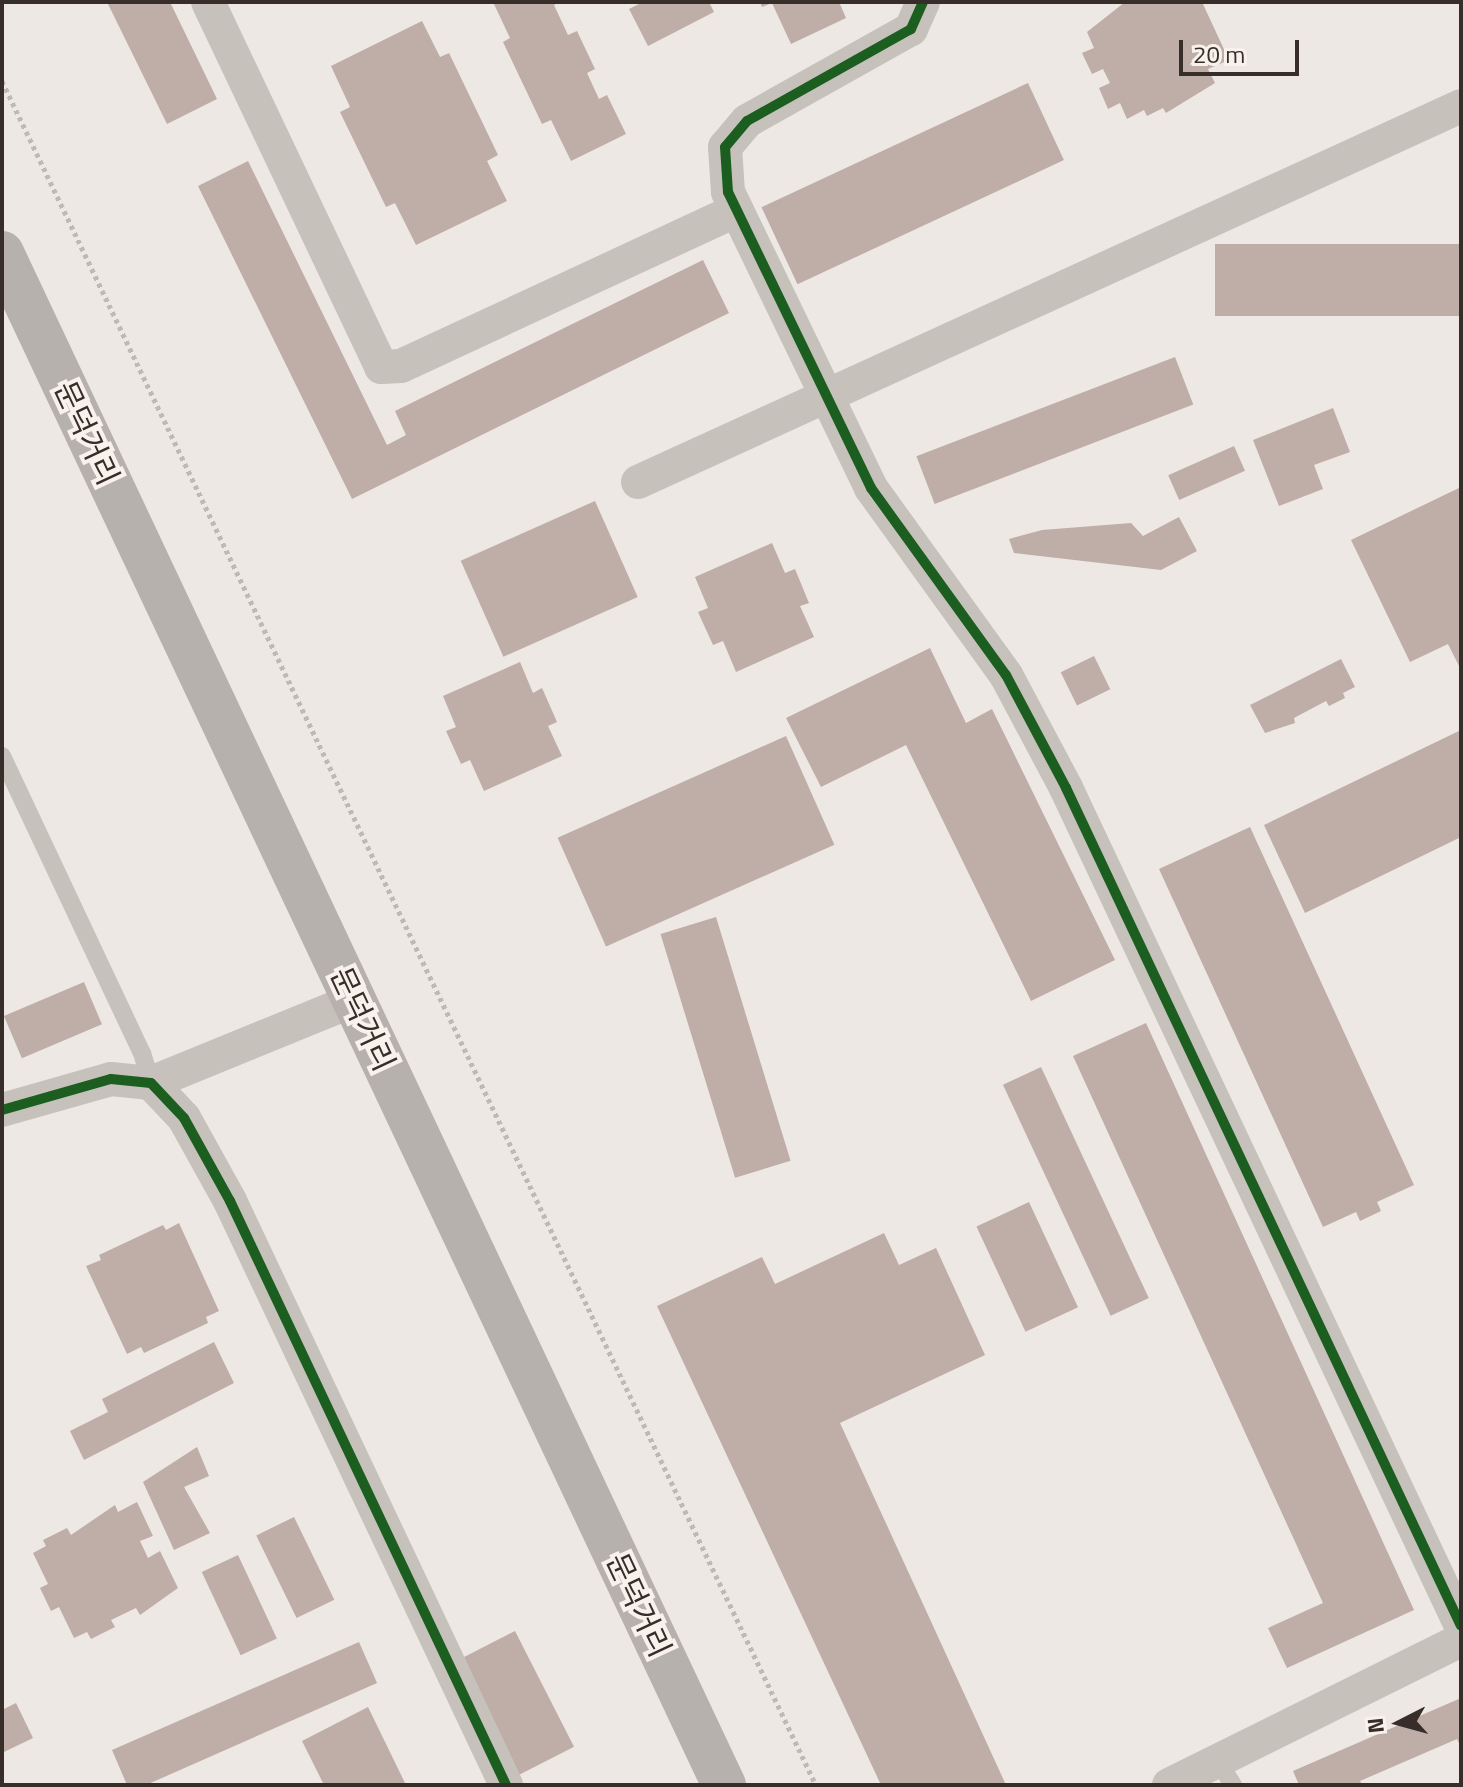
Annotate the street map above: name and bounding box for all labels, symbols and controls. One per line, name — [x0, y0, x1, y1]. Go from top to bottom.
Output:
scale bar — [1183, 24, 1303, 74]
text: 20 m — [1193, 36, 1245, 72]
street label: 문덕거리 — [47, 375, 127, 491]
street label: 문덕거리 — [323, 961, 403, 1077]
street label: 문덕거리 — [599, 1547, 679, 1663]
north arrow — [1359, 1683, 1439, 1763]
text: N — [1357, 1716, 1393, 1735]

